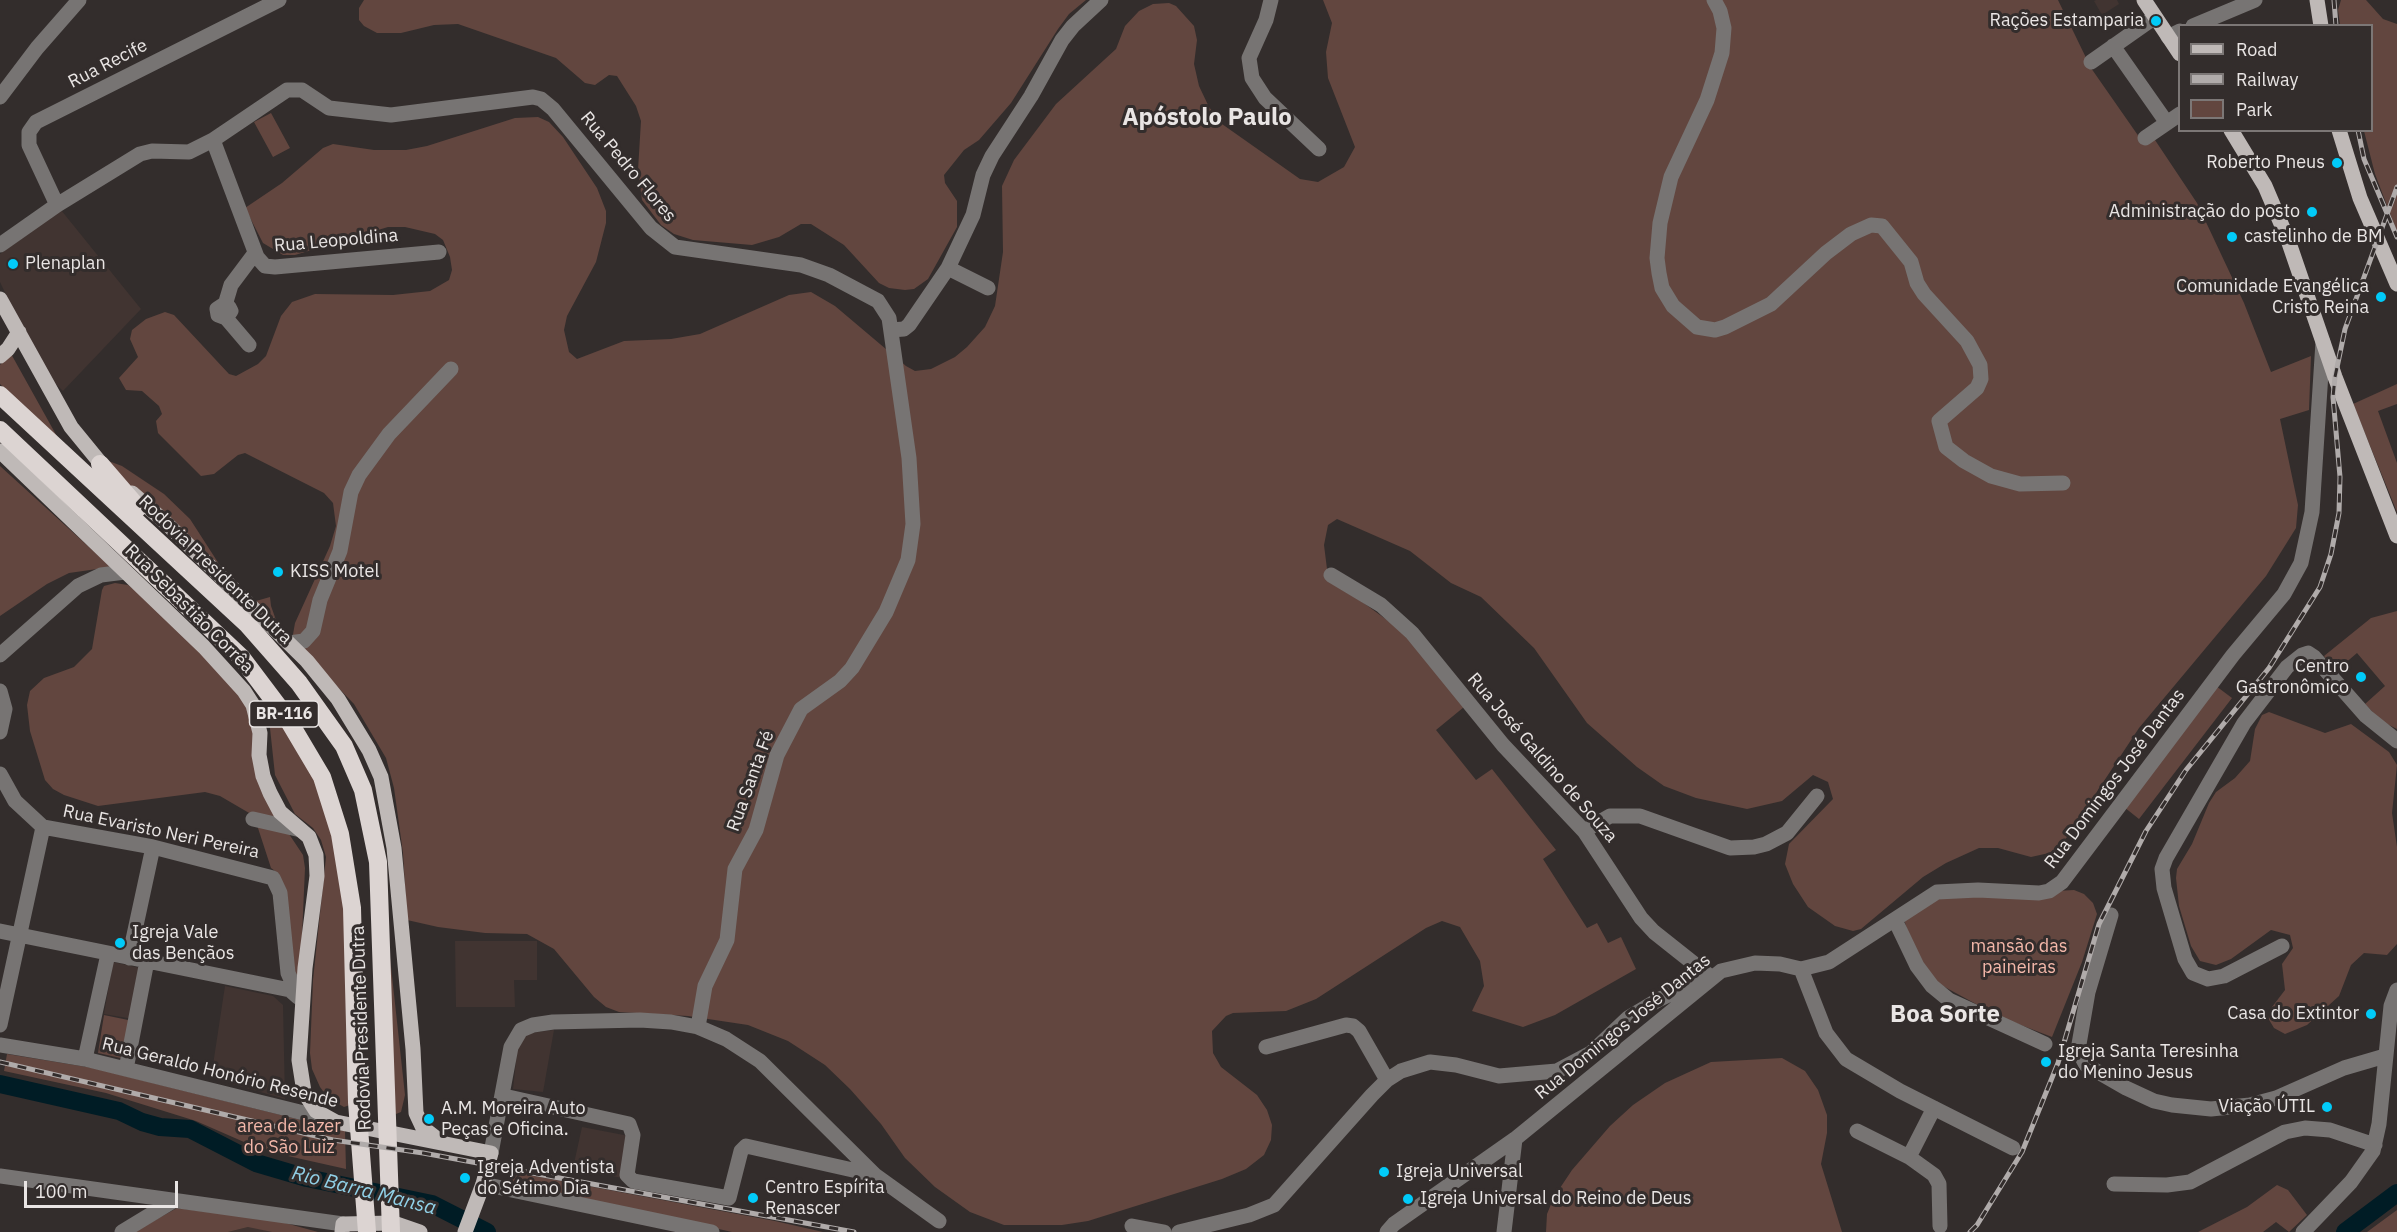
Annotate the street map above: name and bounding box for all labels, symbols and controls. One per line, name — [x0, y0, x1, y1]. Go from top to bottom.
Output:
place label: Rações Estamparia — [1990, 10, 2144, 32]
marker: Rações Estamparia — [2149, 14, 2163, 28]
legend — [2178, 24, 2373, 132]
street label: Rua Recife — [65, 35, 151, 93]
text: Road — [2236, 38, 2277, 61]
text: Railway — [2236, 68, 2298, 91]
text: Park — [2236, 98, 2272, 121]
district label: Apóstolo Paulo — [1122, 104, 1292, 132]
street label: Rua Pedro Flores — [576, 107, 680, 227]
place label: Roberto Pneus — [2206, 152, 2325, 174]
marker: Roberto Pneus — [2330, 156, 2344, 170]
place label: Administração do posto — [2109, 201, 2300, 223]
marker: Administração do posto — [2305, 205, 2319, 219]
street label: Rua Leopoldina — [273, 225, 399, 257]
place label: castelinho de BM — [2244, 226, 2383, 248]
marker: castelinho de BM — [2225, 230, 2239, 244]
place label: Plenaplan — [25, 253, 106, 275]
marker: Plenaplan — [6, 257, 20, 271]
place label: Comunidade Evangélica Cristo Reina — [2176, 276, 2369, 318]
marker: Comunidade Evangélica Cristo Reina — [2374, 290, 2388, 304]
street label: Rodovia Presidente Dutra — [134, 491, 296, 649]
street label: Rua Sebastião Corrêa — [120, 540, 258, 678]
place label: KISS Motel — [290, 561, 379, 583]
marker: KISS Motel — [271, 565, 285, 579]
place label: Centro Gastronômico — [2236, 656, 2349, 698]
street label: Rua José Galdino de Souza — [1462, 669, 1622, 847]
marker: Centro Gastronômico — [2354, 670, 2368, 684]
street label: Rua Domingos José Dantas — [2040, 685, 2190, 873]
road number: BR-116 — [250, 701, 318, 727]
street label: Rua Santa Fé — [723, 728, 779, 834]
street label: Rua Evaristo Neri Pereira — [61, 801, 261, 863]
place label: Igreja Vale das Bençãos — [132, 922, 234, 964]
street label: Rodovia Presidente Dutra — [348, 925, 376, 1131]
marker: Igreja Vale das Bençãos — [113, 936, 127, 950]
park label: mansão das paineiras — [1970, 936, 2068, 978]
street label: Rua Domingos José Dantas — [1531, 950, 1715, 1104]
district label: Boa Sorte — [1890, 1001, 2000, 1029]
place label: Casa do Extintor — [2227, 1003, 2359, 1025]
marker: Casa do Extintor — [2364, 1007, 2378, 1021]
street label: Rua Geraldo Honório Resende — [100, 1033, 340, 1113]
place label: Igreja Santa Teresinha do Menino Jesus — [2058, 1041, 2239, 1084]
marker: Igreja Santa Teresinha do Menino Jesus — [2039, 1055, 2053, 1069]
place label: Viação ÚTIL — [2218, 1096, 2315, 1118]
place label: A.M. Moreira Auto Peças e Oficina. — [441, 1098, 586, 1140]
marker: Viação ÚTIL — [2320, 1100, 2334, 1114]
marker: A.M. Moreira Auto Peças e Oficina. — [422, 1112, 436, 1126]
park label: area de lazer do São Luiz — [237, 1116, 341, 1158]
place label: Igreja Adventista do Sétimo Dia — [477, 1157, 615, 1200]
water label: Rio Barra Mansa — [289, 1161, 439, 1221]
place label: Igreja Universal — [1396, 1161, 1523, 1183]
marker: Igreja Universal — [1377, 1165, 1391, 1179]
scale bar — [27, 1169, 182, 1207]
marker: Igreja Adventista do Sétimo Dia — [458, 1171, 472, 1185]
place label: Centro Espírita Renascer — [765, 1177, 885, 1220]
text: 100 m — [35, 1180, 87, 1203]
place label: Igreja Universal do Reino de Deus — [1420, 1188, 1692, 1210]
marker: Centro Espírita Renascer — [746, 1191, 760, 1205]
marker: Igreja Universal do Reino de Deus — [1401, 1192, 1415, 1206]

